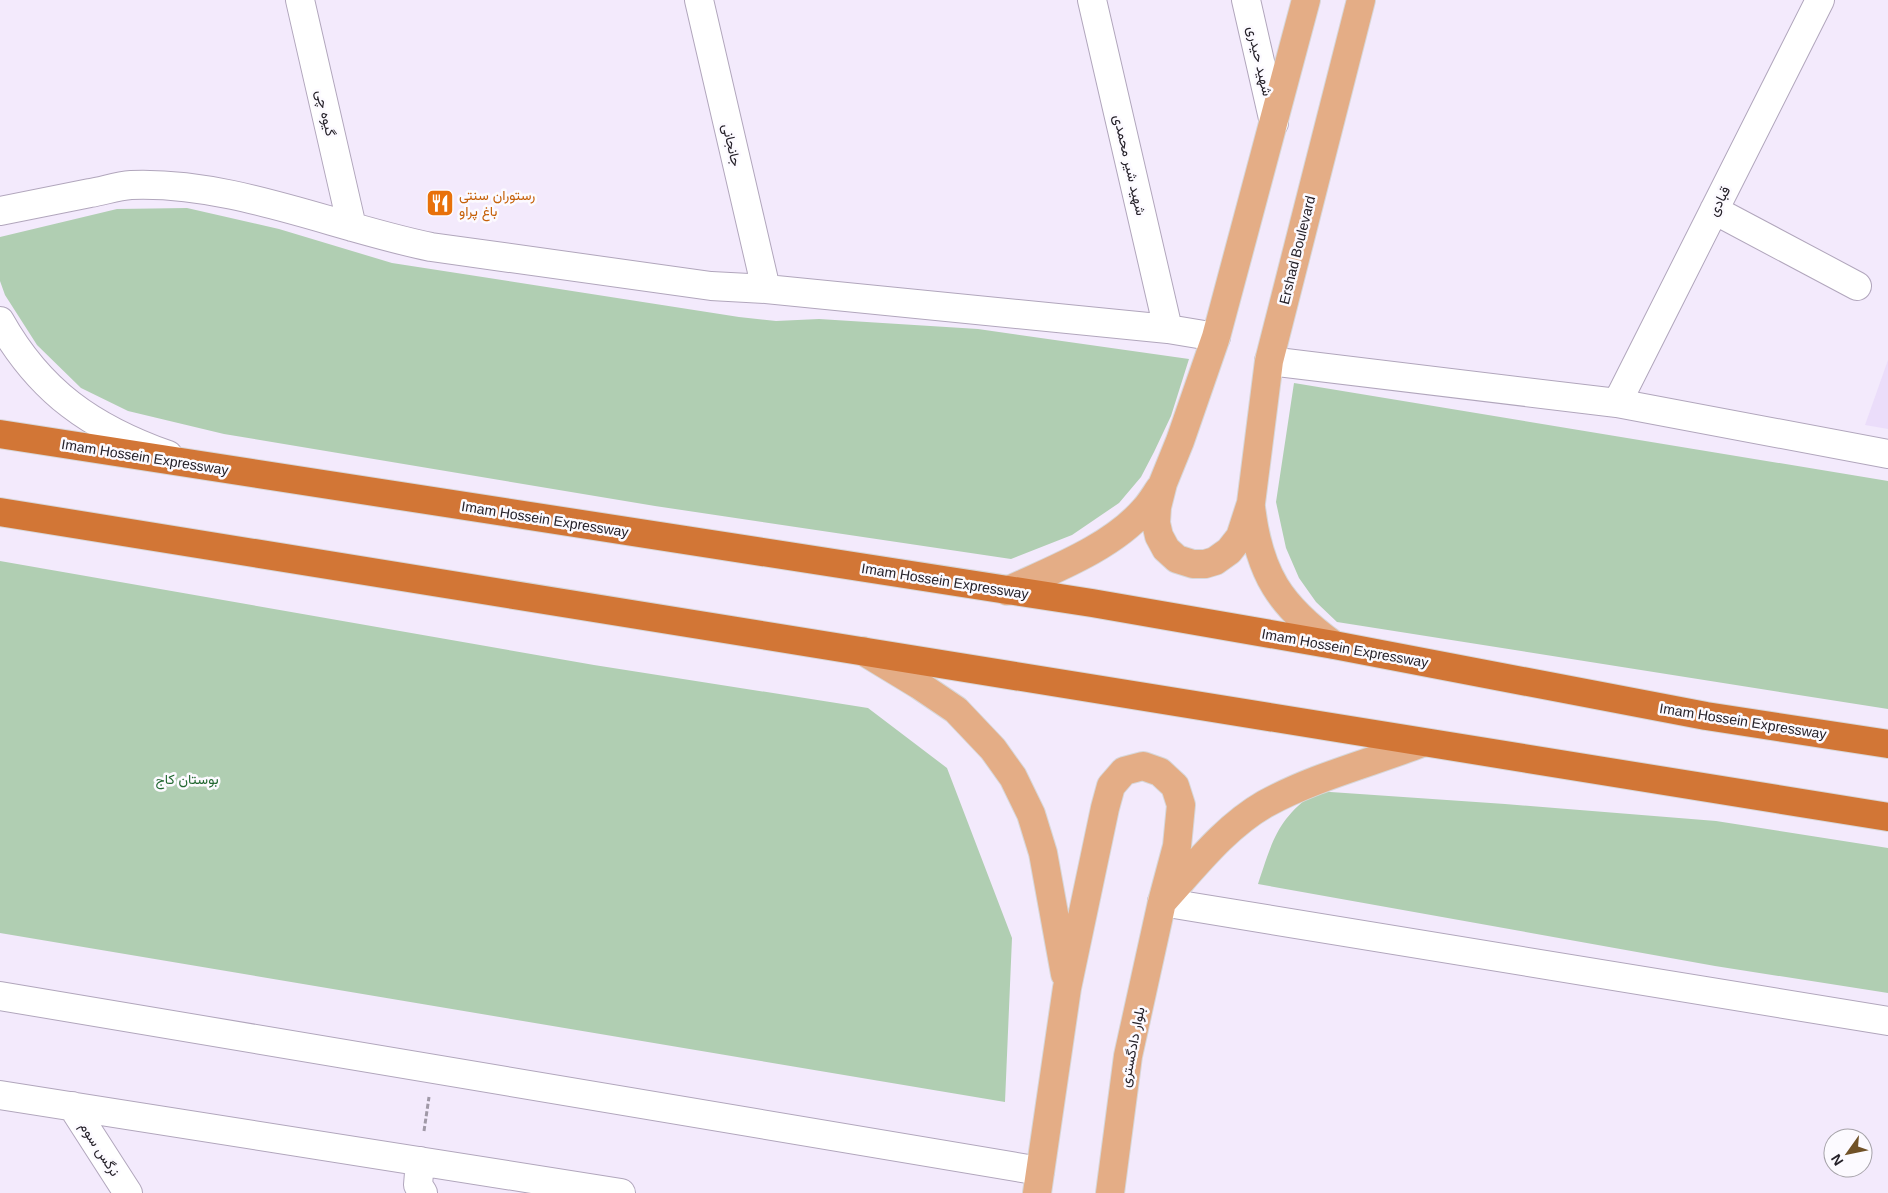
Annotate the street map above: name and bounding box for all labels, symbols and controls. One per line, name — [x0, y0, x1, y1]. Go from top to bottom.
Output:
street label: شهید حیدری — [1243, 25, 1276, 98]
street label: گیوه چی — [311, 88, 339, 138]
street label: شهید شیر محمدی — [1110, 113, 1149, 217]
street label: جانجانی — [718, 122, 745, 168]
street label: قبادی — [1705, 183, 1734, 219]
place label: رستوران سنتی باغ پراو — [459, 187, 535, 222]
restaurant icon: رستوران سنتی باغ پراو — [425, 188, 455, 218]
street label: Ershad Boulevard — [1276, 194, 1318, 306]
street label: Imam Hossein Expressway — [60, 436, 230, 478]
street label: Imam Hossein Expressway — [460, 498, 630, 540]
street label: Imam Hossein Expressway — [860, 560, 1030, 602]
street label: Imam Hossein Expressway — [1260, 625, 1430, 671]
street label: Imam Hossein Expressway — [1658, 700, 1828, 742]
park label: بوستان کاج — [155, 771, 219, 790]
street label: بلوار دادگستری — [1116, 1005, 1149, 1089]
street label: نرگس سوم — [76, 1119, 123, 1180]
north arrow — [1823, 1128, 1873, 1178]
text: N — [1828, 1151, 1847, 1169]

